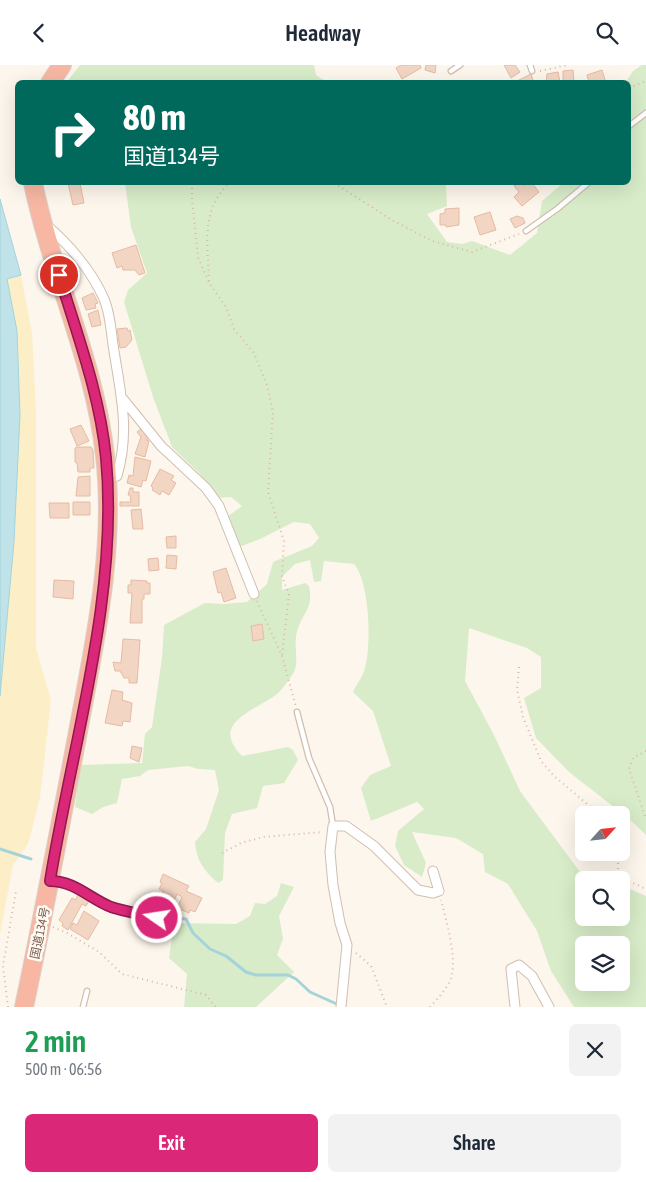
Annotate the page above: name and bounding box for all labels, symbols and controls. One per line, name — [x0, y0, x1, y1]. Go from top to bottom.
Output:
icon: back — [25, 19, 53, 47]
icon: search — [593, 19, 621, 47]
text: Headway — [285, 20, 361, 46]
text: 80 m — [123, 97, 186, 137]
icon: right — [40, 100, 105, 165]
text: 国道134号 — [123, 143, 220, 169]
pin — [38, 254, 80, 296]
icon: arrive — [45, 261, 73, 289]
north arrow — [575, 806, 630, 861]
map controls — [575, 806, 630, 991]
button: search — [575, 871, 630, 926]
position arrow — [130, 891, 182, 943]
street label: 国道134号 — [28, 906, 52, 960]
button: layers — [575, 936, 630, 991]
text: 2 min — [25, 1024, 86, 1058]
button: close — [569, 1024, 621, 1076]
text: 500 m · 06:56 — [25, 1060, 102, 1078]
button: Exit — [25, 1114, 318, 1172]
button: Share — [328, 1114, 621, 1172]

